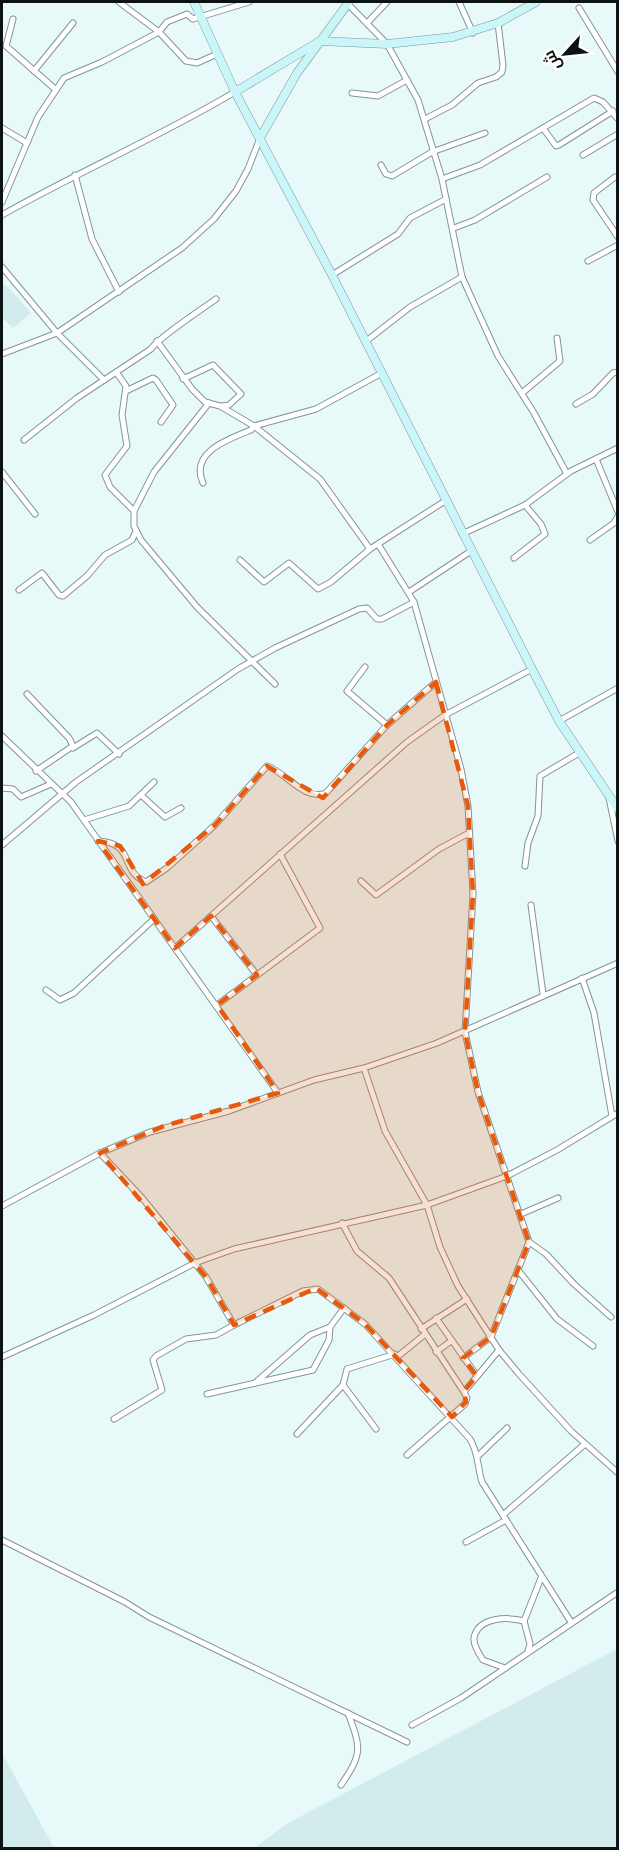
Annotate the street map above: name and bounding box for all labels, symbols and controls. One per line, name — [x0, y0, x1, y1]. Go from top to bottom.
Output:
north arrow — [535, 24, 595, 84]
text: ش — [538, 47, 565, 74]

